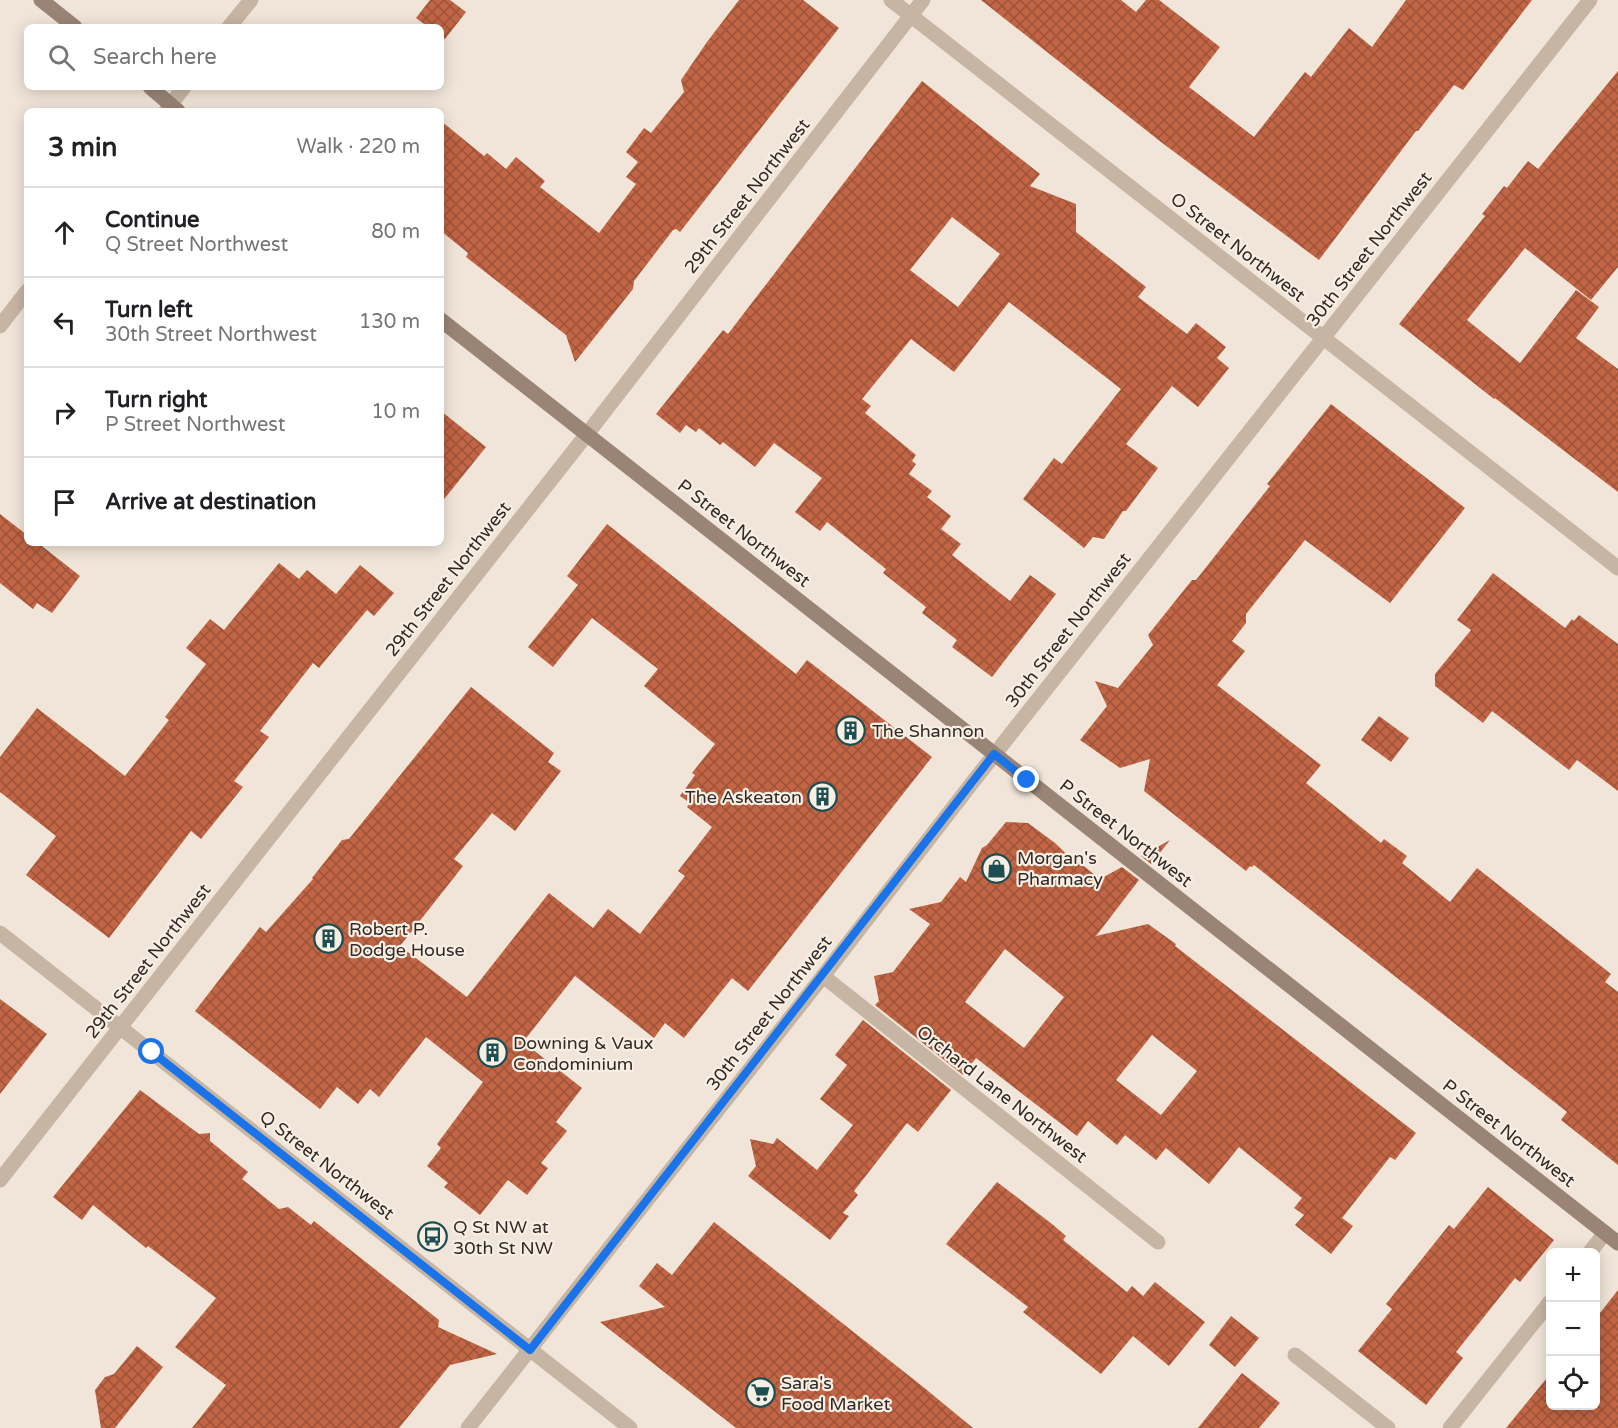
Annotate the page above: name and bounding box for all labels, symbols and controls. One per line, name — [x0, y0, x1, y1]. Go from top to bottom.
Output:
search box — [24, 24, 444, 90]
icon: search — [45, 41, 78, 74]
text: Search here — [93, 44, 217, 70]
street label: 29th Street Northwest — [680, 114, 814, 278]
text: 3 min — [48, 132, 117, 163]
text: Walk · 220 m — [297, 135, 420, 159]
street label: 30th Street Northwest — [1302, 167, 1436, 331]
street label: O Street Northwest — [1166, 188, 1310, 307]
text: Continue — [105, 207, 200, 233]
icon: ahead — [48, 216, 81, 249]
text: 80 m — [371, 220, 420, 244]
text: Q Street Northwest — [105, 233, 288, 257]
text: Turn left — [105, 297, 193, 323]
icon: left — [48, 306, 81, 339]
text: 130 m — [359, 310, 420, 334]
text: 30th Street Northwest — [105, 323, 317, 347]
text: Turn right — [105, 387, 207, 413]
icon: right — [48, 396, 81, 429]
text: 10 m — [371, 400, 420, 424]
text: P Street Northwest — [105, 413, 285, 437]
street label: P Street Northwest — [673, 474, 815, 592]
icon: arrive — [48, 486, 81, 519]
text: Arrive at destination — [105, 489, 316, 515]
street label: 29th Street Northwest — [381, 497, 515, 661]
street label: 30th Street Northwest — [1001, 548, 1135, 712]
building icon: The Shannon — [835, 715, 867, 747]
place label: The Shannon — [872, 720, 985, 742]
route end — [1013, 766, 1039, 792]
street label: P Street Northwest — [1055, 774, 1197, 892]
building icon: The Askeaton — [807, 781, 839, 813]
place label: The Askeaton — [685, 786, 802, 808]
place label: Morgan's Pharmacy — [1017, 847, 1103, 890]
shop icon: Morgan's Pharmacy — [980, 852, 1012, 884]
street label: 29th Street Northwest — [81, 879, 215, 1043]
place label: Robert P. Dodge House — [349, 918, 465, 961]
building icon: Robert P. Dodge House — [312, 923, 344, 955]
street label: 30th Street Northwest — [702, 931, 836, 1095]
street label: Orchard Lane Northwest — [912, 1021, 1092, 1167]
place label: Downing & Vaux Condominium — [513, 1032, 654, 1075]
building icon: Downing & Vaux Condominium — [476, 1037, 508, 1069]
route start — [138, 1038, 164, 1064]
street label: P Street Northwest — [1438, 1074, 1580, 1192]
street label: Q Street Northwest — [255, 1106, 399, 1225]
place label: Q St NW at 30th St NW — [453, 1216, 553, 1259]
bus stop icon: Q St NW at 30th St NW — [416, 1221, 448, 1253]
map controls — [1546, 1248, 1600, 1410]
button: + — [1546, 1248, 1600, 1302]
button: − — [1546, 1302, 1600, 1356]
button: locate — [1546, 1356, 1600, 1410]
place label: Sara's Food Market — [781, 1372, 890, 1415]
supermarket icon: Sara's Food Market — [744, 1377, 776, 1409]

